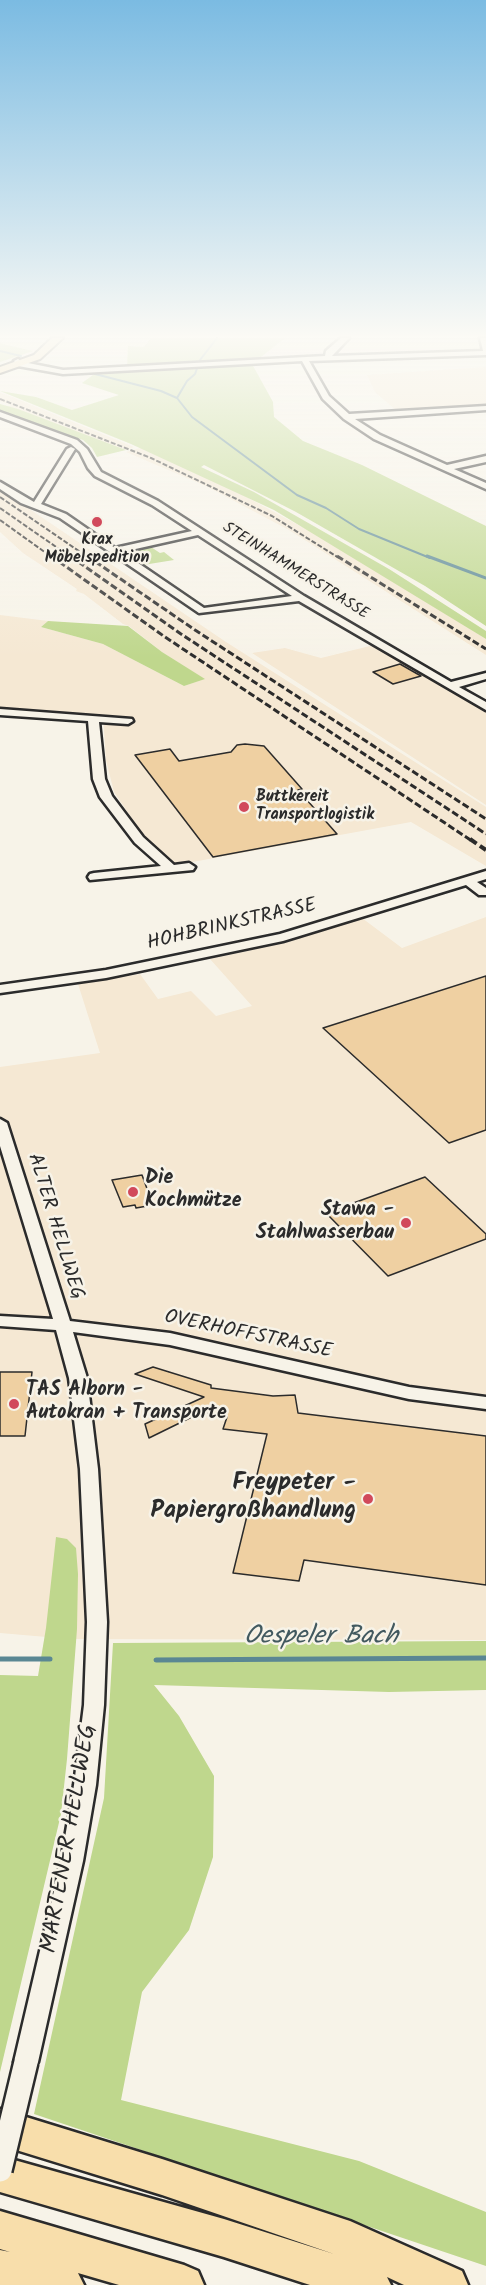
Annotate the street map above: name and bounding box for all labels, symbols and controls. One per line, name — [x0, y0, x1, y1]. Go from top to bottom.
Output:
marker: Krax Möbelspedition — [90, 515, 104, 529]
street label: STEINHAMMERSTRASSE — [218, 519, 372, 625]
place label: Krax Möbelspedition — [45, 531, 149, 569]
place label: Buttkereit Transportlogistik — [256, 788, 374, 826]
marker: Buttkereit Transportlogistik — [237, 800, 251, 814]
street label: HOHBRINKSTRASSE — [145, 895, 319, 957]
street label: ALTER HELLWEG — [20, 1151, 88, 1303]
place label: Die Kochmütze — [145, 1168, 242, 1215]
marker: Die Kochmütze — [126, 1185, 140, 1199]
place label: Stawa - Stahlwasserbau — [256, 1200, 394, 1247]
marker: Stawa - Stahlwasserbau — [399, 1216, 413, 1230]
street label: OVERHOFFSTRASSE — [162, 1306, 334, 1366]
place label: TAS Alborn - Autokran + Transporte — [26, 1380, 227, 1427]
marker: TAS Alborn - Autokran + Transporte — [7, 1397, 21, 1411]
place label: Freypeter - Papiergroßhandlung — [151, 1471, 356, 1527]
marker: Freypeter - Papiergroßhandlung — [361, 1492, 375, 1506]
water label: Oespeler Bach — [244, 1623, 398, 1655]
street label: MARTENER HELLWEG — [37, 1722, 105, 1956]

